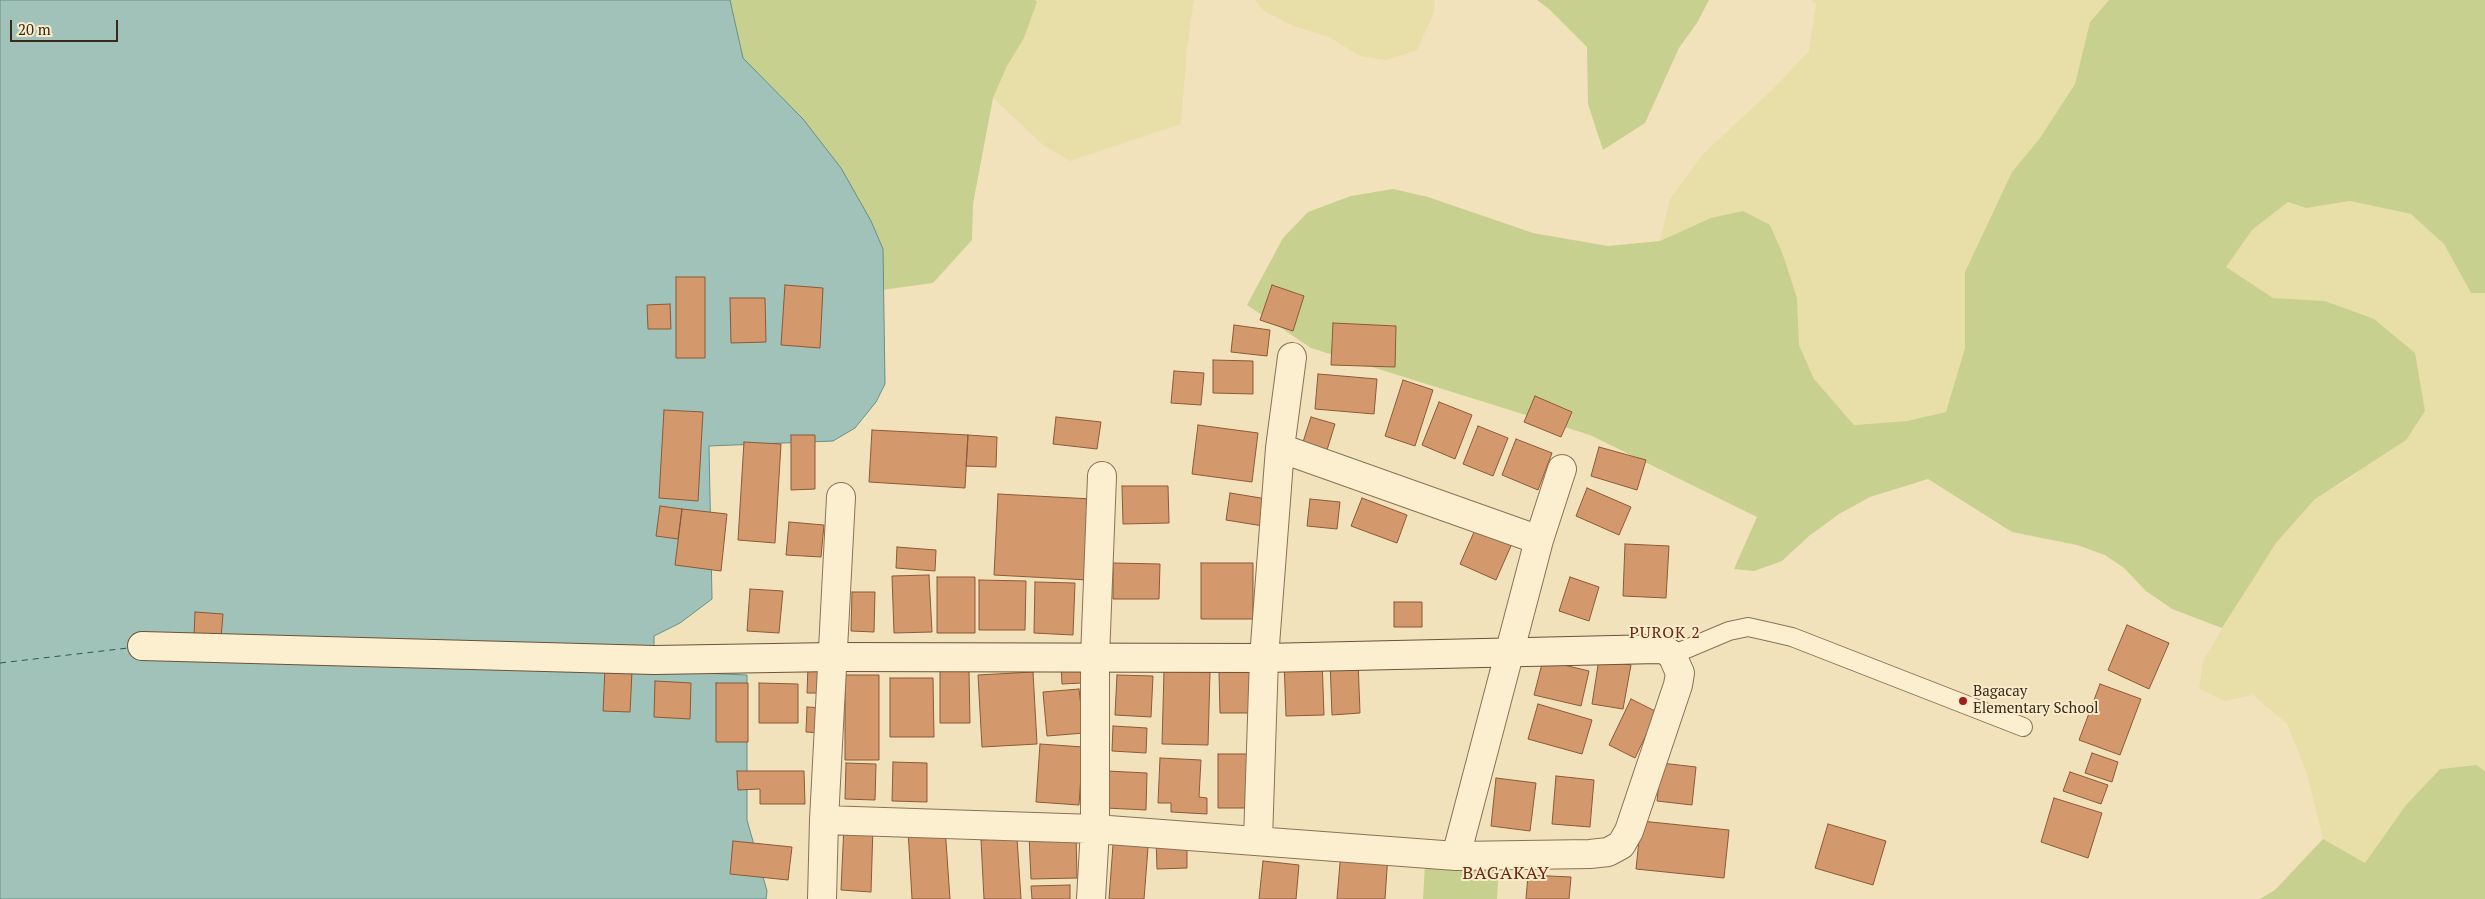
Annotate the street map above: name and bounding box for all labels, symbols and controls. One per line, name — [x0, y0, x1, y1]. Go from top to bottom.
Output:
scale bar — [12, 10, 120, 42]
text: 20 m — [18, 19, 51, 39]
district label: PUROK 2 — [1628, 623, 1702, 643]
place label: Bagacay Elementary School — [1973, 683, 2099, 718]
marker: Bagacay Elementary School — [1957, 695, 1969, 707]
district label: BAGAKAY — [1461, 863, 1551, 885]

